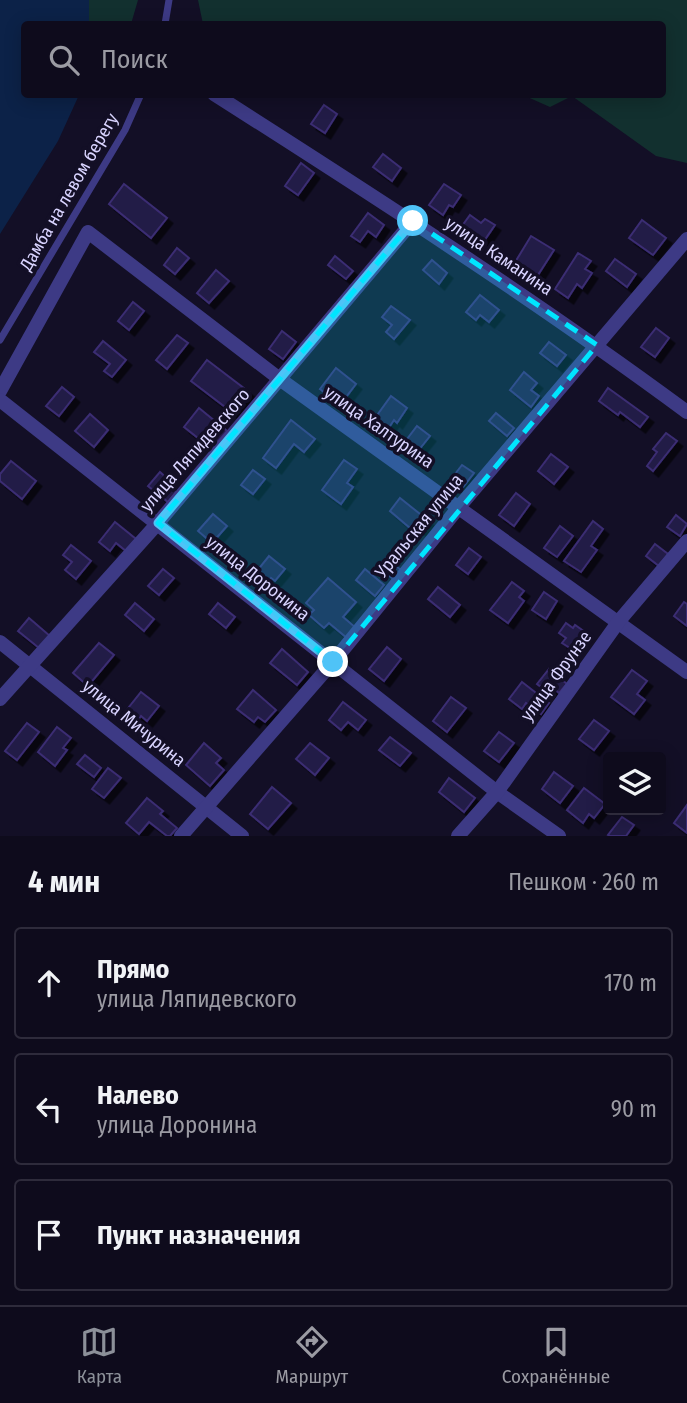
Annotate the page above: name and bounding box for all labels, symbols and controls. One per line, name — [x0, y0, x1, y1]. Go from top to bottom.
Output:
search box — [21, 21, 666, 98]
icon: search — [45, 41, 83, 79]
text: Поиск — [101, 44, 168, 75]
street label: Дамба на левом берегу — [14, 109, 123, 275]
route start — [397, 205, 428, 236]
street label: улица Каманина — [441, 212, 557, 300]
street label: улица Халтурина — [320, 381, 438, 473]
street label: улица Ляпидевского — [135, 384, 255, 516]
street label: Уральская улица — [370, 469, 468, 583]
street label: улица Доронина — [202, 531, 314, 625]
street label: улица Фрунзе — [516, 626, 596, 726]
route end — [317, 646, 348, 677]
street label: улица Мичурина — [78, 675, 190, 771]
map controls — [603, 752, 666, 815]
button: layers — [603, 752, 666, 815]
text: 4 мин — [28, 864, 100, 900]
text: Пешком · 260 m — [508, 868, 659, 896]
text: Прямо — [97, 954, 169, 985]
icon: ahead — [30, 964, 68, 1002]
text: 170 m — [604, 969, 657, 997]
text: улица Ляпидевского — [97, 985, 297, 1013]
text: Налево — [97, 1080, 179, 1111]
icon: left — [30, 1090, 68, 1128]
text: 90 m — [611, 1095, 657, 1123]
text: улица Доронина — [97, 1111, 257, 1139]
icon: arrive — [30, 1216, 68, 1254]
text: Пункт назначения — [97, 1220, 301, 1251]
tab: Карта — [77, 1323, 122, 1388]
tab: Маршрут — [276, 1323, 348, 1388]
tab: Сохранённые — [502, 1323, 610, 1388]

